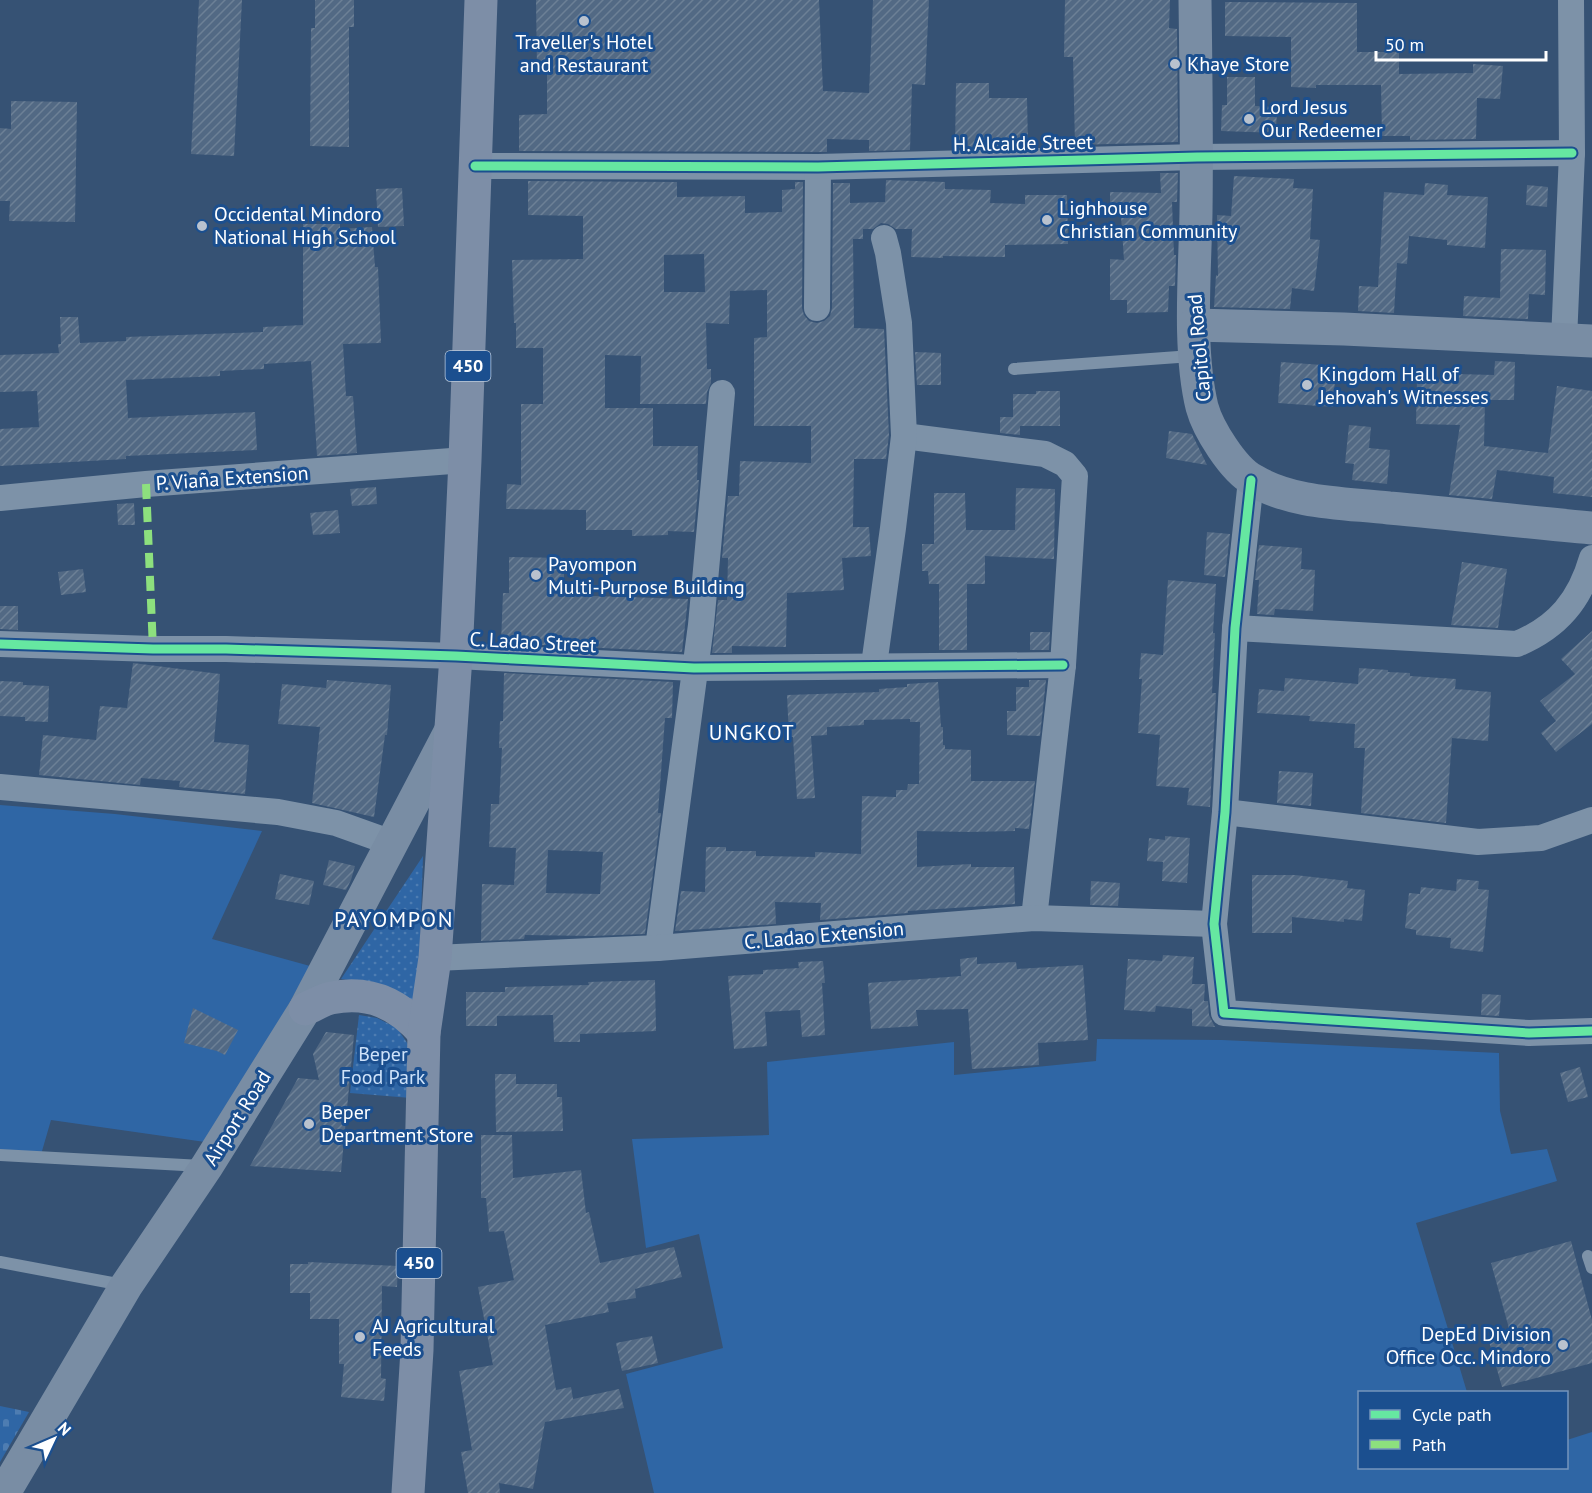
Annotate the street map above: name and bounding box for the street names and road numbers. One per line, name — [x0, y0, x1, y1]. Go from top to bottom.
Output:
street label: H. Alcaide Street — [953, 129, 1093, 157]
street label: Capitol Road — [1181, 293, 1217, 403]
road number: 450 — [446, 351, 490, 381]
street label: P. Viaña Extension — [155, 460, 309, 496]
street label: C. Ladao Street — [469, 626, 597, 658]
street label: C. Ladao Extension — [743, 915, 905, 955]
street label: Airport Road — [198, 1066, 276, 1170]
road number: 450 — [396, 1248, 442, 1278]

